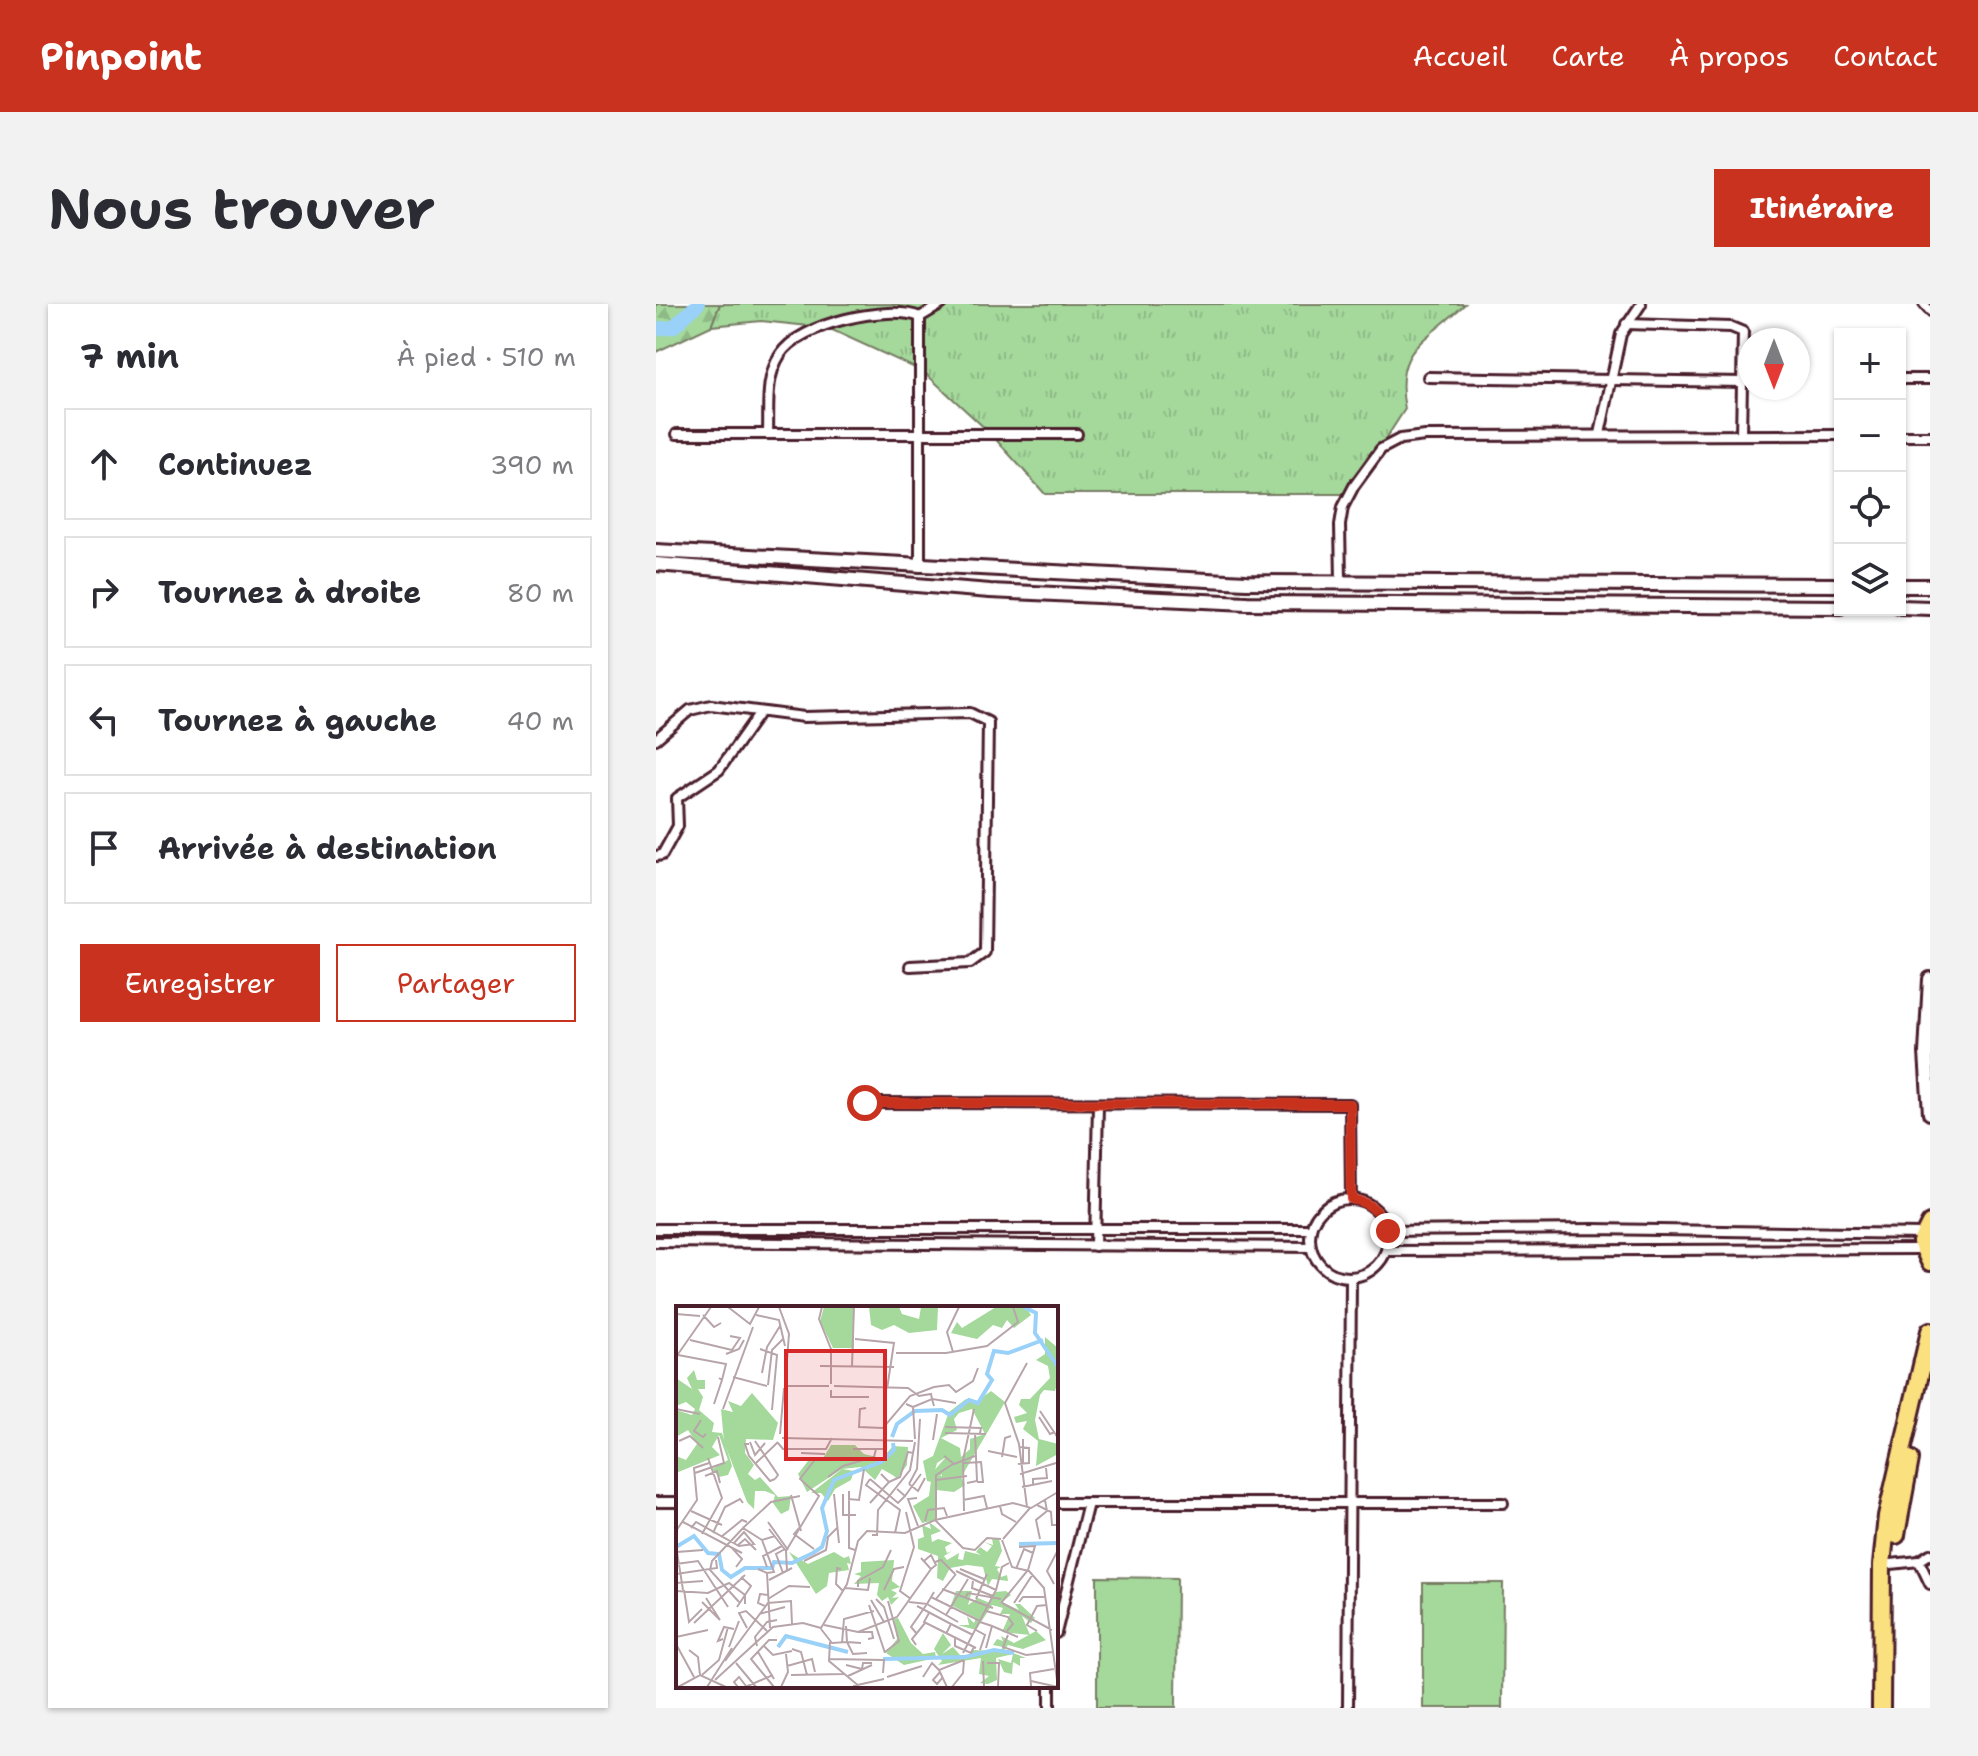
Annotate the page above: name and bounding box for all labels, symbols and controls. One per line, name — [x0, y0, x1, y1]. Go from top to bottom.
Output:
text: Pinpoint — [40, 31, 202, 82]
text: Accueil — [1413, 37, 1507, 75]
text: Carte — [1551, 37, 1625, 75]
text: À propos — [1669, 37, 1789, 75]
text: Contact — [1833, 37, 1938, 75]
button: Itinéraire — [1714, 169, 1930, 247]
text: Nous trouver — [48, 171, 435, 246]
north arrow — [1738, 328, 1810, 400]
map controls — [1834, 328, 1906, 616]
button: + — [1834, 328, 1906, 400]
text: 7 min — [80, 333, 179, 379]
text: À pied · 510 m — [396, 339, 576, 374]
button: − — [1834, 400, 1906, 472]
icon: ahead — [82, 442, 126, 486]
text: Continuez — [158, 444, 313, 485]
text: 390 m — [490, 447, 574, 482]
button: locate — [1834, 472, 1906, 544]
button: layers — [1834, 544, 1906, 616]
icon: right — [82, 570, 126, 614]
text: Tournez à droite — [158, 572, 421, 613]
text: 80 m — [507, 575, 574, 610]
icon: left — [82, 698, 126, 742]
text: Tournez à gauche — [158, 700, 437, 741]
text: 40 m — [507, 703, 574, 738]
icon: arrive — [82, 826, 126, 870]
text: Arrivée à destination — [158, 828, 497, 869]
button: Enregistrer — [80, 944, 320, 1022]
button: Partager — [336, 944, 576, 1022]
route start — [847, 1085, 883, 1121]
route end — [1370, 1213, 1406, 1249]
inset map — [676, 1306, 1058, 1688]

